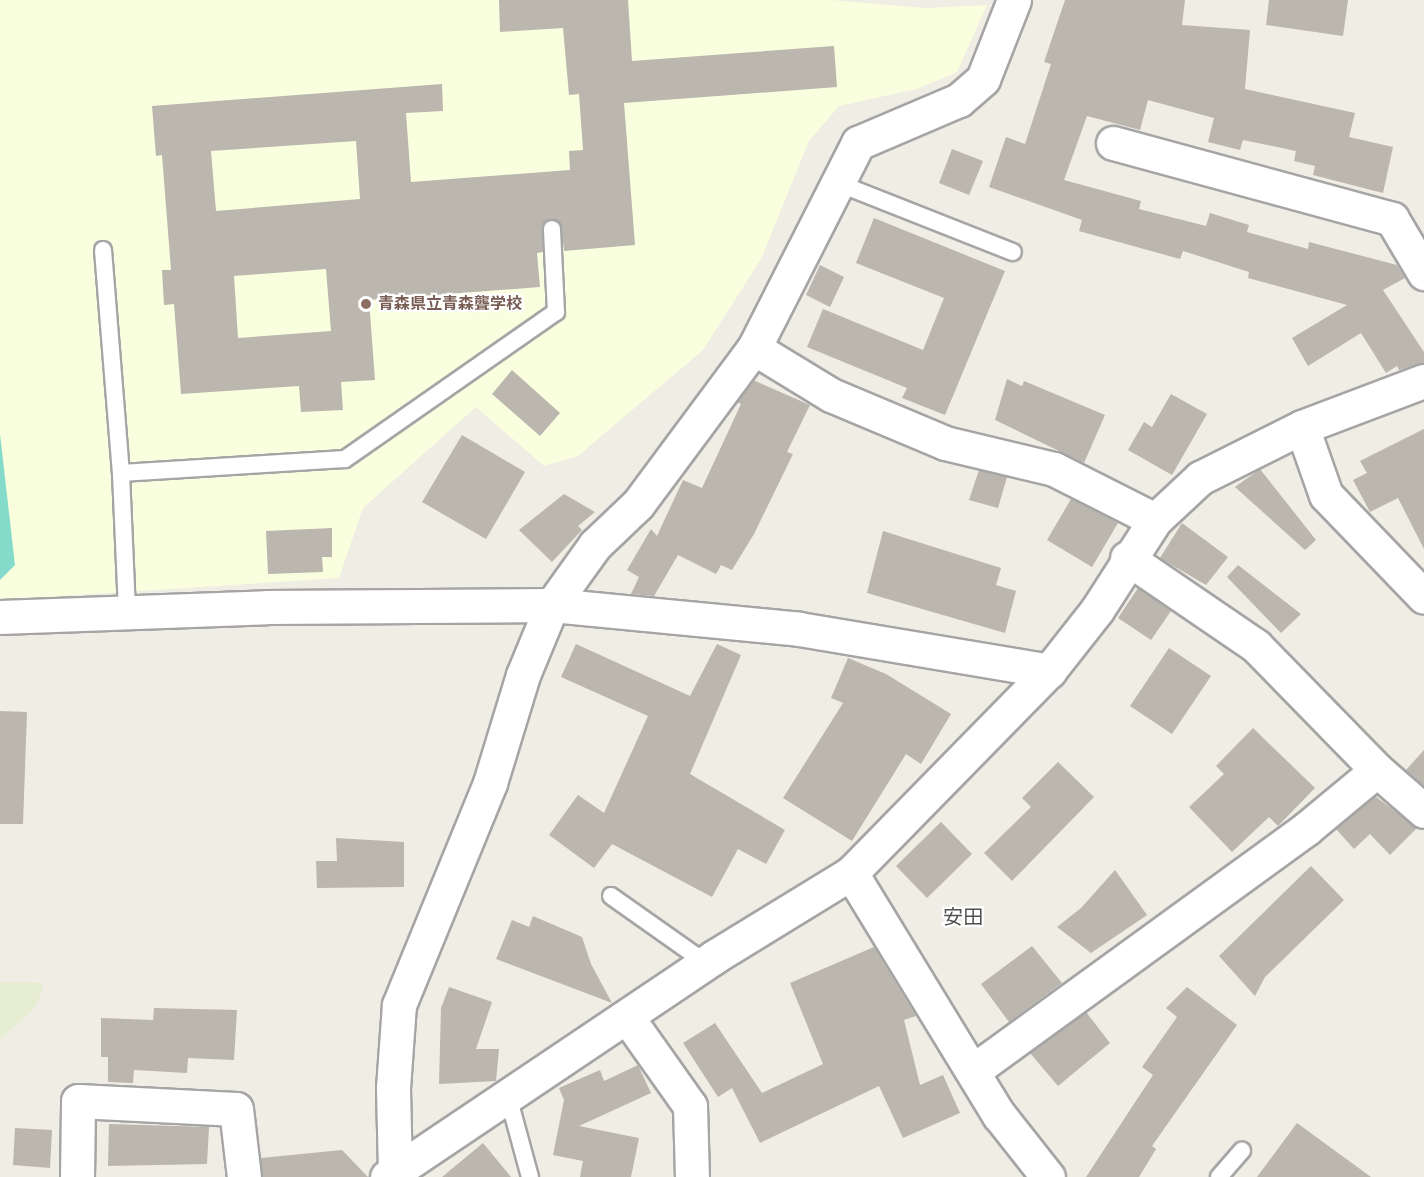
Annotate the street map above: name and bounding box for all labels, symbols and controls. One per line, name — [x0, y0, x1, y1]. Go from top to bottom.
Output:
place label: 青森県立青森聾学校 — [378, 294, 522, 314]
marker: 青森県立青森聾学校 — [359, 297, 373, 311]
district label: 安田 — [943, 905, 983, 929]

